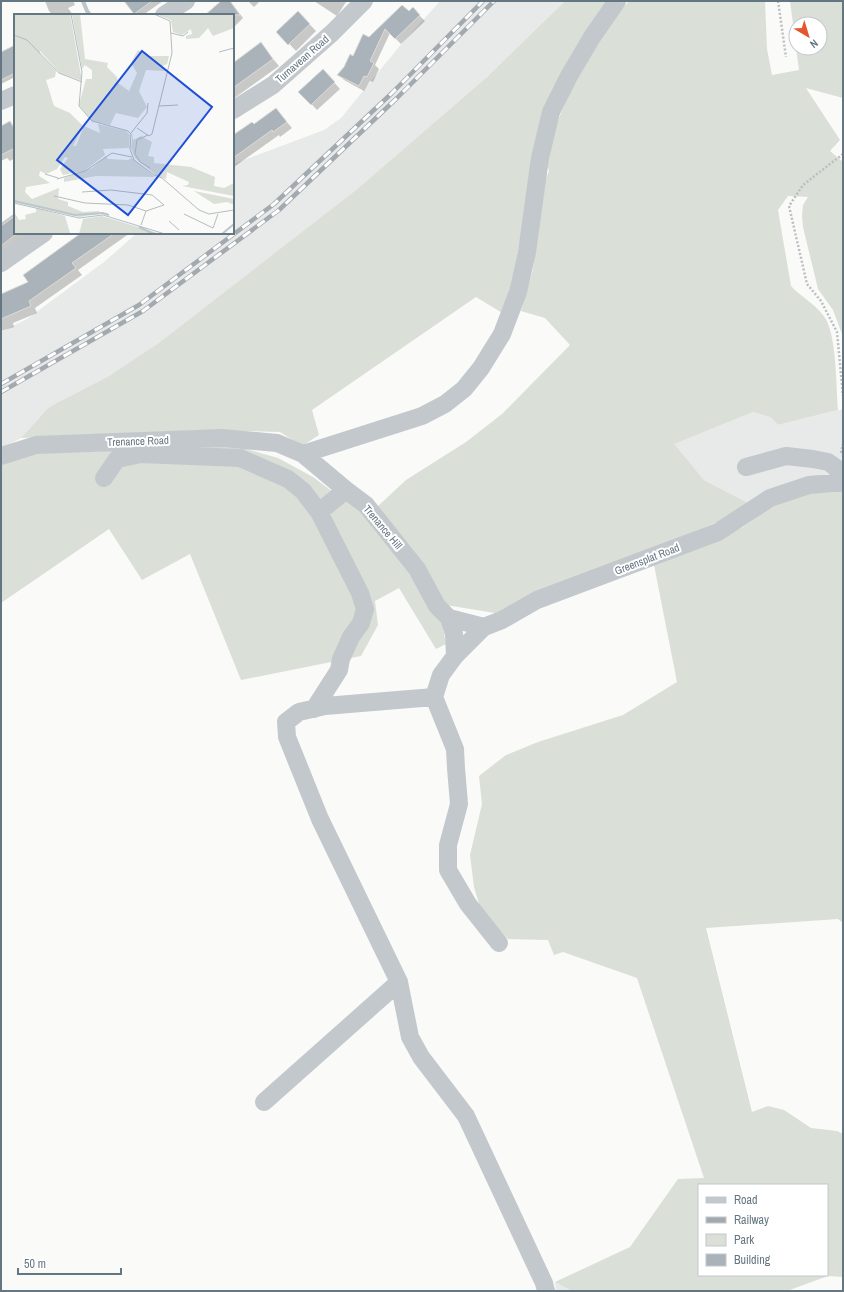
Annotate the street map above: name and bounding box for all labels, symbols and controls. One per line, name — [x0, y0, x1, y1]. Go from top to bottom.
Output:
inset map — [14, 14, 234, 234]
north arrow — [788, 16, 828, 56]
street label: Turnavean Road — [272, 32, 332, 86]
text: N — [807, 36, 821, 51]
street label: Trenance Road — [107, 433, 169, 449]
street label: Trenance Hill — [361, 502, 405, 552]
street label: Greensplat Road — [613, 540, 681, 578]
legend — [698, 1184, 828, 1276]
text: Road — [734, 1192, 758, 1208]
text: Railway — [734, 1212, 769, 1228]
text: Park — [734, 1232, 754, 1248]
scale bar — [18, 1250, 121, 1276]
text: Building — [734, 1252, 771, 1268]
text: 50 m — [24, 1256, 46, 1272]

